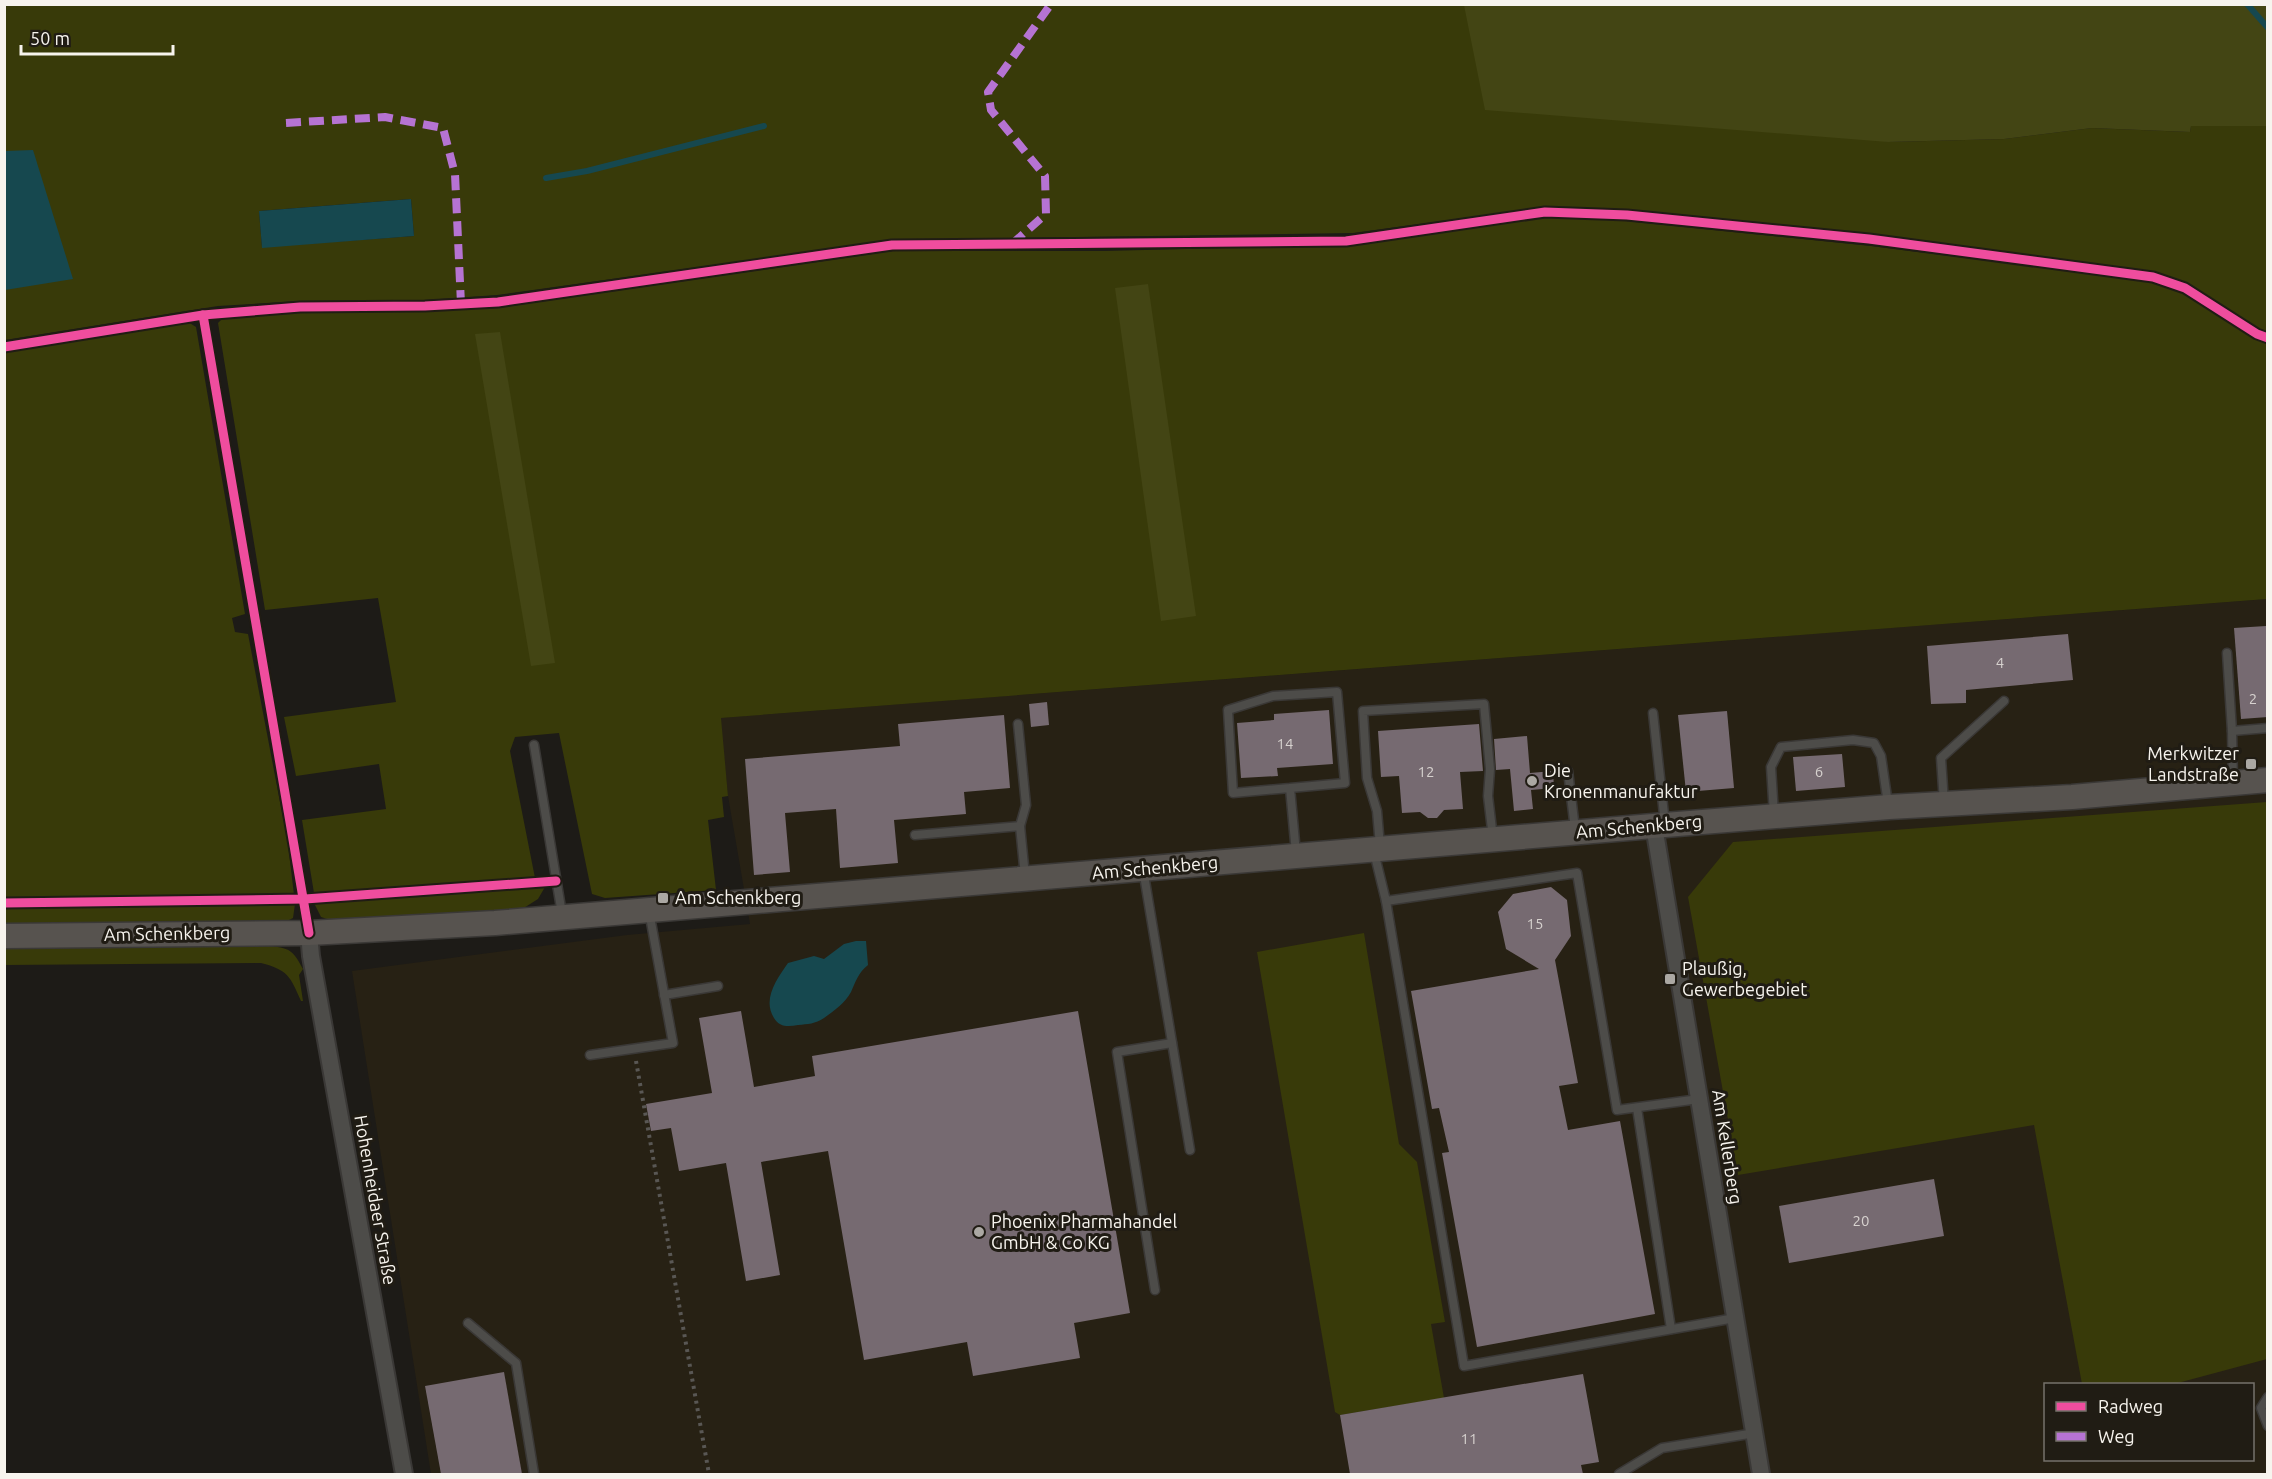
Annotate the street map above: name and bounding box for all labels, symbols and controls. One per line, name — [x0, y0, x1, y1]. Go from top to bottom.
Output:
scale bar — [21, 18, 172, 56]
text: 50 m — [30, 28, 70, 48]
house number: 4 — [1996, 654, 2004, 671]
house number: 2 — [2249, 690, 2257, 707]
house number: 14 — [1277, 735, 1293, 752]
place label: Merkwitzer Landstraße — [2147, 743, 2239, 784]
marker: Merkwitzer Landstraße — [2244, 757, 2258, 771]
place label: Die Kronenmanufaktur — [1544, 760, 1698, 801]
house number: 12 — [1418, 763, 1434, 780]
house number: 6 — [1815, 763, 1823, 780]
marker: Die Kronenmanufaktur — [1525, 774, 1539, 788]
street label: Am Schenkberg — [1575, 811, 1703, 841]
street label: Am Schenkberg — [1091, 852, 1219, 882]
place label: Am Schenkberg — [675, 887, 801, 907]
marker: Am Schenkberg — [656, 891, 670, 905]
house number: 15 — [1527, 915, 1543, 932]
street label: Am Schenkberg — [104, 922, 230, 944]
place label: Plaußig, Gewerbegebiet — [1682, 958, 1807, 999]
marker: Plaußig, Gewerbegebiet — [1663, 972, 1677, 986]
street label: Am Kellerberg — [1709, 1088, 1747, 1206]
street label: Hohenheidaer Straße — [351, 1113, 401, 1286]
place label: Phoenix Pharmahandel GmbH & Co KG — [991, 1211, 1178, 1252]
house number: 20 — [1853, 1212, 1869, 1229]
marker: Phoenix Pharmahandel GmbH & Co KG — [972, 1225, 986, 1239]
legend — [2044, 1383, 2254, 1461]
text: Radweg — [2098, 1396, 2163, 1416]
text: Weg — [2098, 1426, 2135, 1446]
house number: 11 — [1461, 1430, 1477, 1447]

